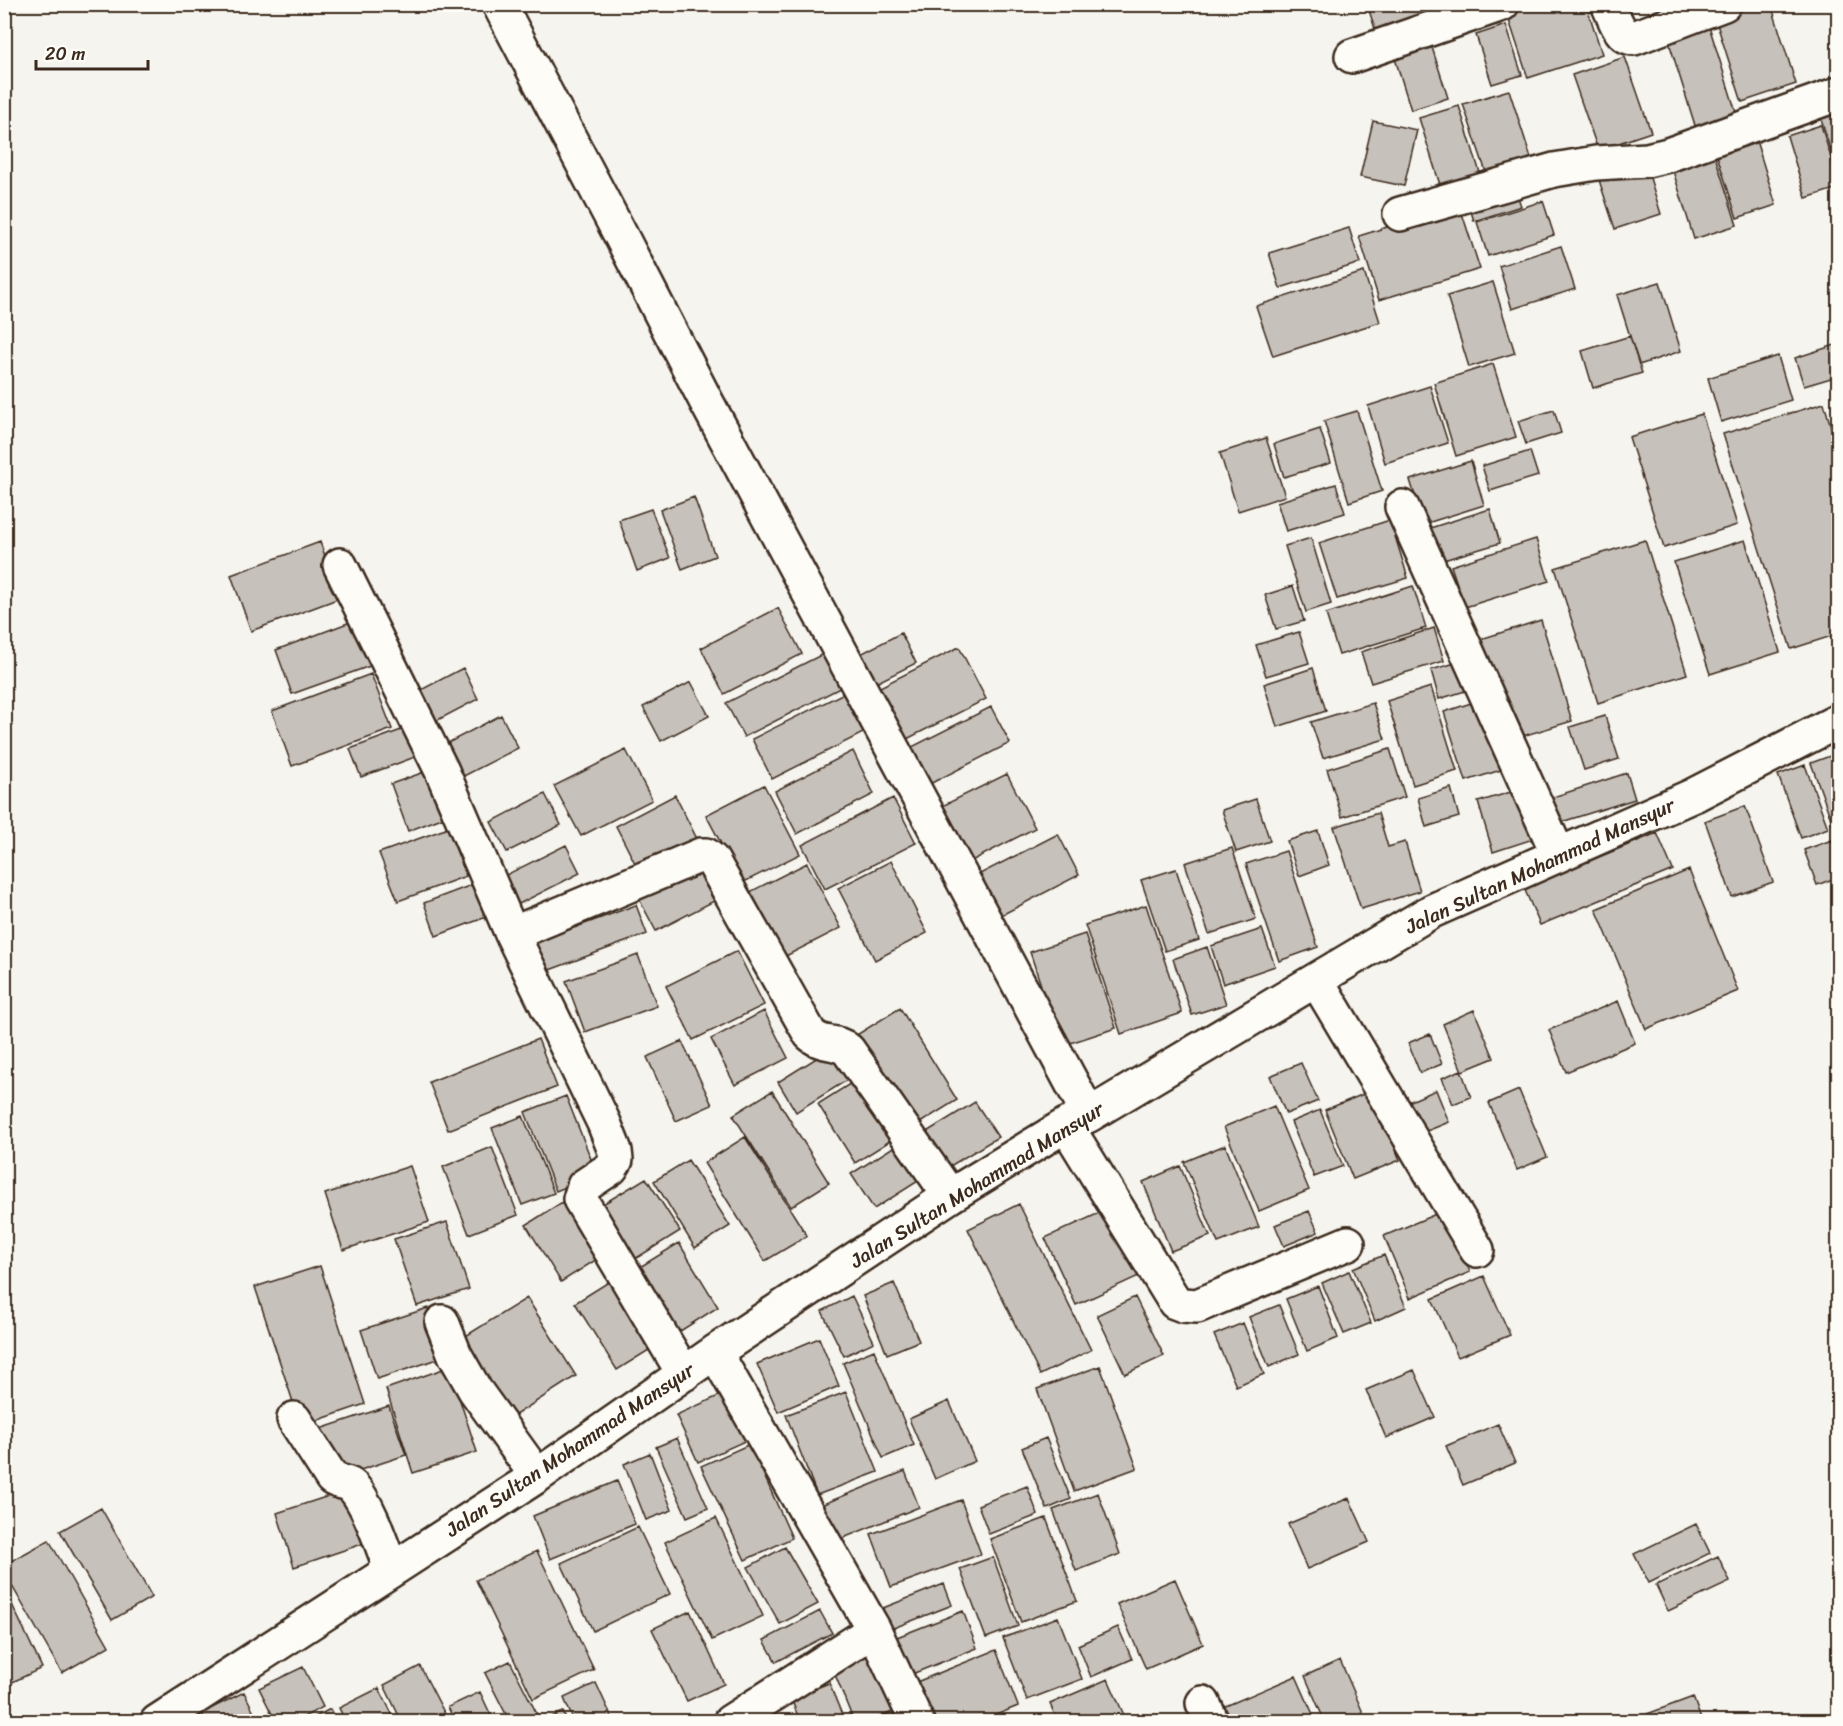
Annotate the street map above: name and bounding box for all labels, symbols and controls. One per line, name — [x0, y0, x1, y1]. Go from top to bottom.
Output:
scale bar — [36, 33, 148, 71]
text: 20 m — [45, 38, 85, 70]
street label: Jalan Sultan Mohammad Mansyur — [1399, 787, 1682, 944]
street label: Jalan Sultan Mohammad Mansyur — [842, 1091, 1112, 1278]
street label: Jalan Sultan Mohammad Mansyur — [438, 1352, 703, 1547]

